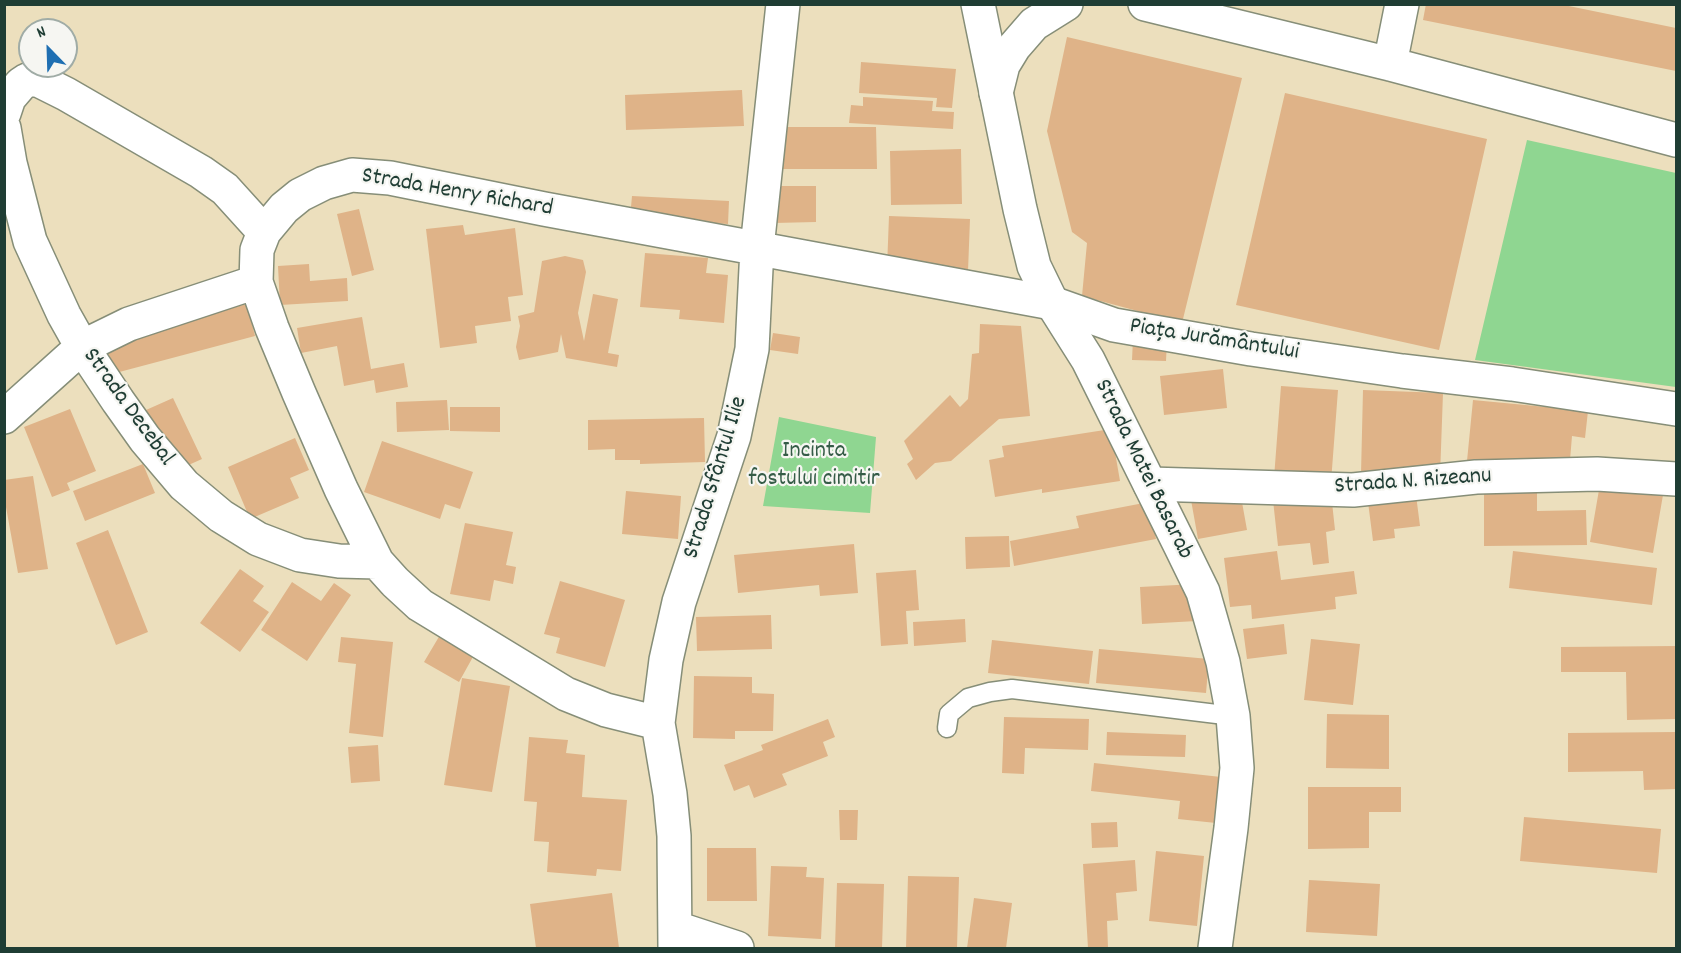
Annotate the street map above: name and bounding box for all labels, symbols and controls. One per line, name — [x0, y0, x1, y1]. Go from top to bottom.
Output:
north arrow — [18, 18, 78, 78]
text: N — [33, 21, 50, 45]
street label: Strada Henry Richard — [359, 163, 555, 225]
street label: Piața Jurământului — [1127, 313, 1301, 369]
street label: Strada Decebal — [75, 344, 179, 472]
street label: Strada Matei Basarab — [1086, 375, 1198, 565]
street label: Strada Sfântul Ilie — [679, 393, 755, 563]
park label: Incinta fostului cimitir — [748, 439, 880, 495]
street label: Strada N. Rizeanu — [1333, 463, 1493, 503]

